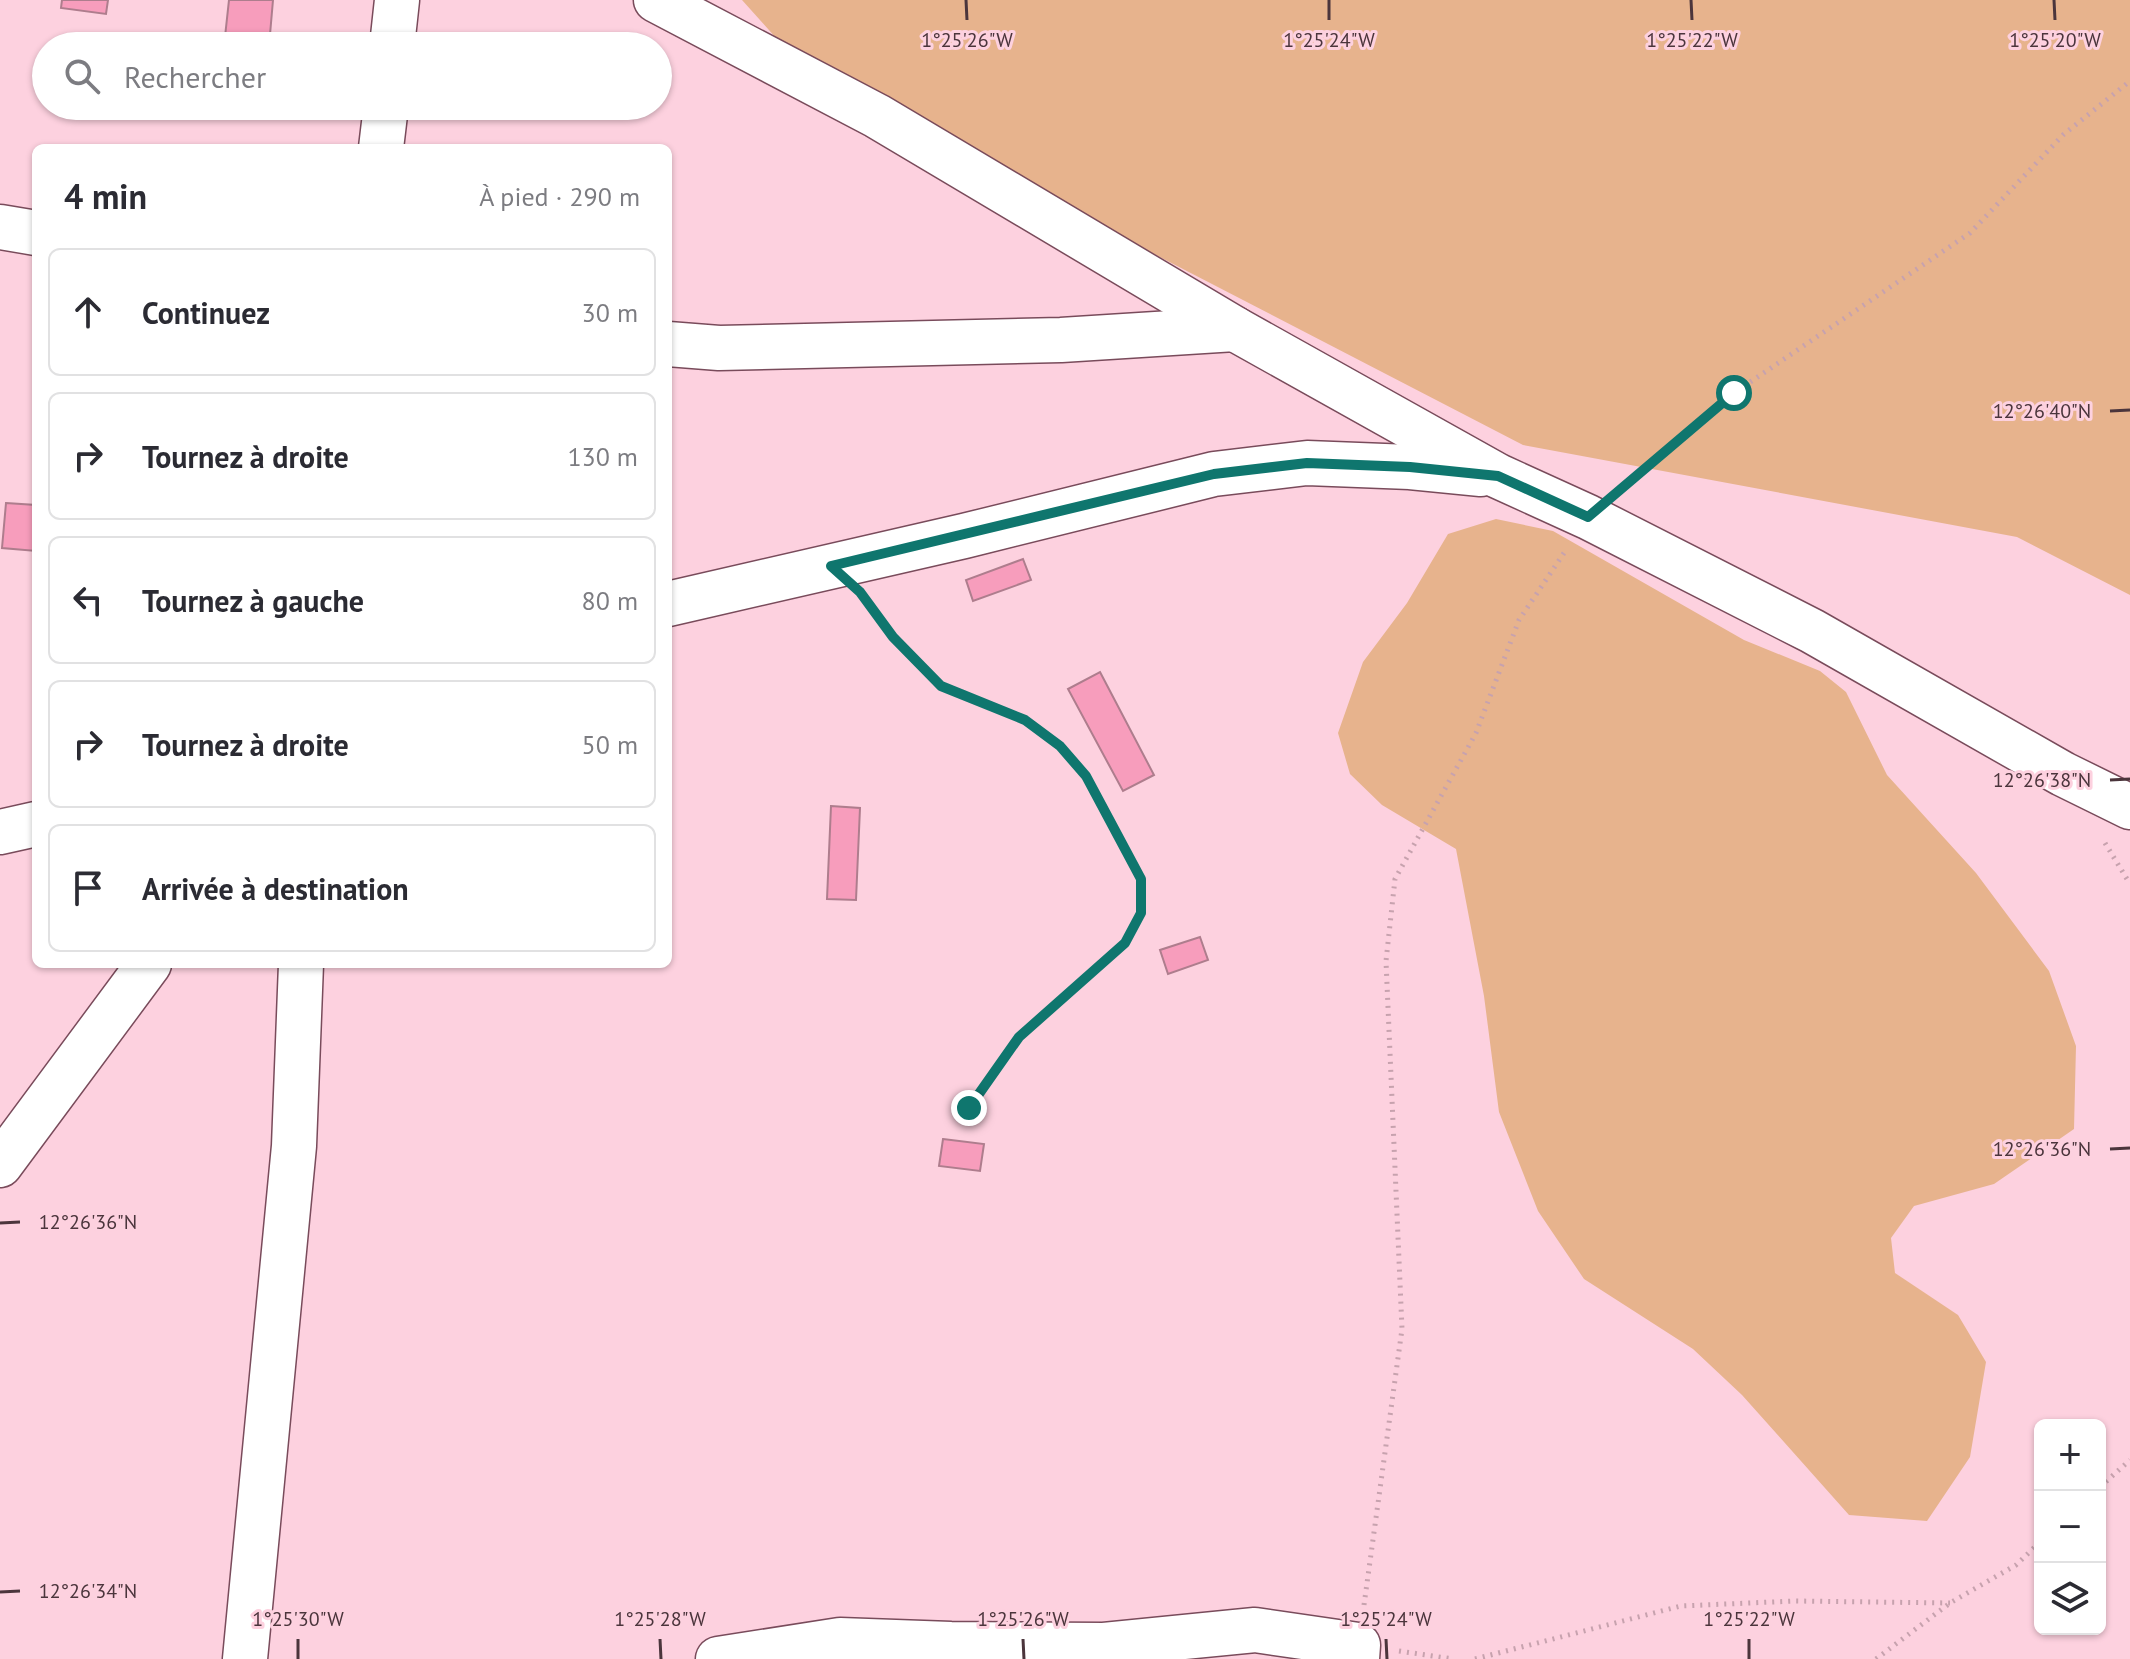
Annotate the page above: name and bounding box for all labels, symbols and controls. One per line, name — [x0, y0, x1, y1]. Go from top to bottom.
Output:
text: 1°25'26"W — [921, 27, 1013, 53]
text: 1°25'24"W — [1283, 27, 1375, 53]
text: 1°25'22"W — [1646, 27, 1738, 53]
text: 1°25'20"W — [2009, 27, 2101, 53]
search box — [32, 32, 672, 120]
icon: search — [60, 54, 104, 98]
text: Rechercher — [124, 57, 266, 96]
text: 4 min — [64, 174, 147, 218]
text: À pied · 290 m — [479, 180, 640, 213]
icon: ahead — [66, 290, 110, 334]
text: Continuez — [142, 293, 270, 332]
text: 30 m — [582, 296, 638, 329]
route start — [1716, 375, 1752, 411]
text: 12°26'40"N — [1993, 398, 2091, 424]
icon: right — [66, 434, 110, 478]
text: Tournez à droite — [142, 437, 349, 476]
text: 130 m — [567, 440, 638, 473]
icon: left — [66, 578, 110, 622]
text: Tournez à gauche — [142, 581, 364, 620]
text: 80 m — [582, 584, 638, 617]
icon: right — [66, 722, 110, 766]
text: Tournez à droite — [142, 725, 349, 764]
text: 50 m — [582, 728, 638, 761]
text: 12°26'38"N — [1993, 767, 2091, 793]
icon: arrive — [66, 866, 110, 910]
text: Arrivée à destination — [142, 869, 409, 908]
route end — [951, 1090, 987, 1126]
text: 12°26'36"N — [1993, 1136, 2091, 1162]
text: 12°26'36"N — [39, 1209, 137, 1235]
map controls — [2034, 1419, 2106, 1635]
button: + — [2034, 1419, 2106, 1491]
button: − — [2034, 1491, 2106, 1563]
button: layers — [2034, 1563, 2106, 1635]
text: 12°26'34"N — [39, 1578, 137, 1604]
text: 1°25'30"W — [252, 1606, 344, 1632]
text: 1°25'28"W — [614, 1606, 706, 1632]
text: 1°25'26"W — [977, 1606, 1069, 1632]
text: 1°25'24"W — [1340, 1606, 1432, 1632]
text: 1°25'22"W — [1703, 1606, 1795, 1632]

